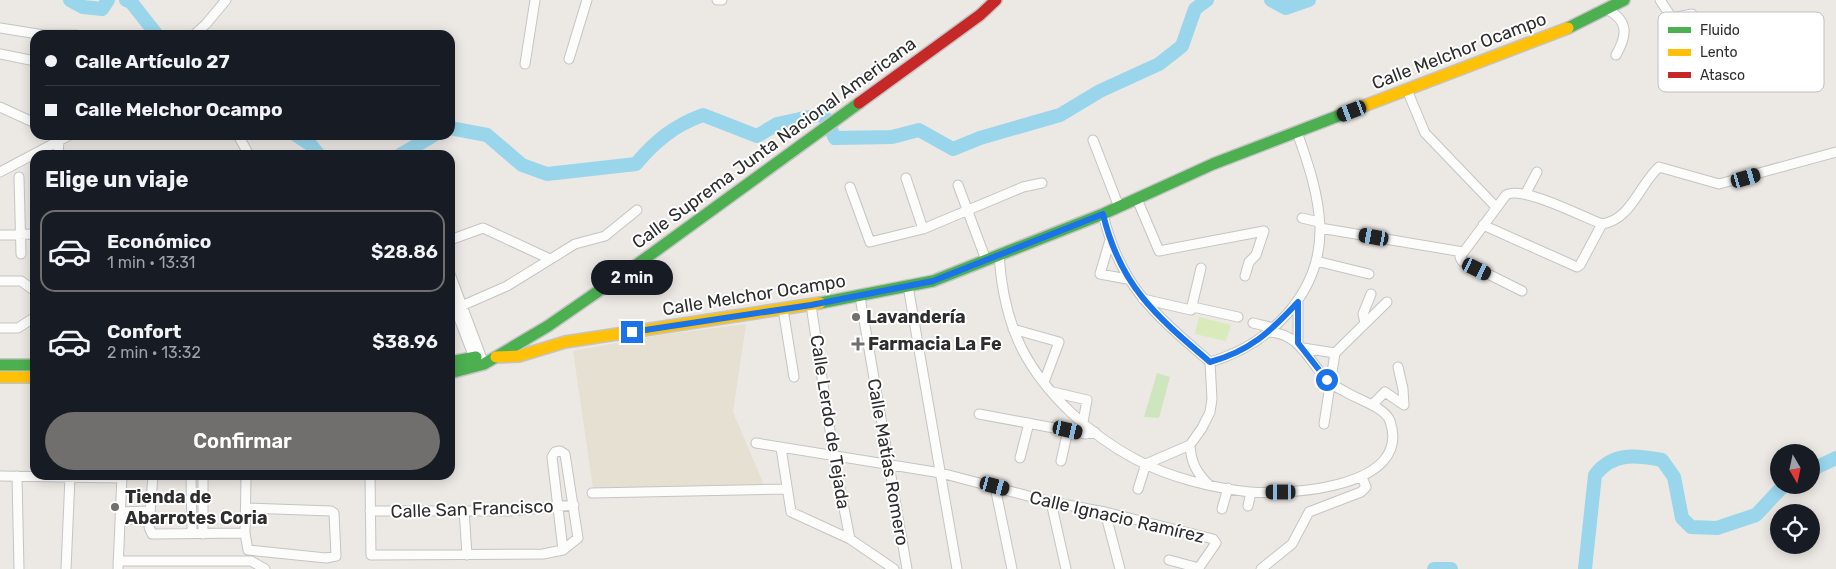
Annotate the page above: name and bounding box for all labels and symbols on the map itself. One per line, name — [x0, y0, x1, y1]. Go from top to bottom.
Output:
street label: Calle Melchor Ocampo — [1369, 8, 1549, 94]
legend — [1658, 12, 1824, 92]
text: Fluido — [1700, 22, 1740, 39]
street label: Calle Suprema Junta Nacional Americana — [628, 33, 920, 253]
text: Lento — [1700, 44, 1737, 61]
text: Atasco — [1700, 67, 1745, 84]
car — [1335, 99, 1368, 123]
car — [1729, 167, 1762, 189]
car — [1357, 227, 1390, 247]
car — [1460, 256, 1493, 282]
callout: 2 min — [591, 260, 673, 294]
street label: Calle Melchor Ocampo — [661, 270, 847, 320]
place label: Lavandería — [866, 306, 966, 328]
marker: Lavandería — [850, 311, 862, 323]
route end — [621, 321, 643, 343]
street label: Calle Lerdo de Tejada — [805, 333, 855, 511]
place label: Farmacia La Fe — [868, 333, 1002, 355]
marker: Farmacia La Fe — [852, 338, 864, 350]
route start — [1316, 369, 1338, 391]
street label: Calle Matías Romero — [862, 377, 914, 547]
car — [1051, 419, 1084, 441]
north arrow — [1770, 444, 1820, 494]
car — [978, 475, 1011, 497]
car — [1266, 485, 1296, 500]
place label: Tienda de Abarrotes Coria — [125, 486, 268, 529]
street label: Calle Ignacio Ramírez — [1027, 486, 1207, 548]
street label: Calle San Francisco — [390, 495, 554, 523]
marker: Tienda de Abarrotes Coria — [109, 501, 121, 513]

